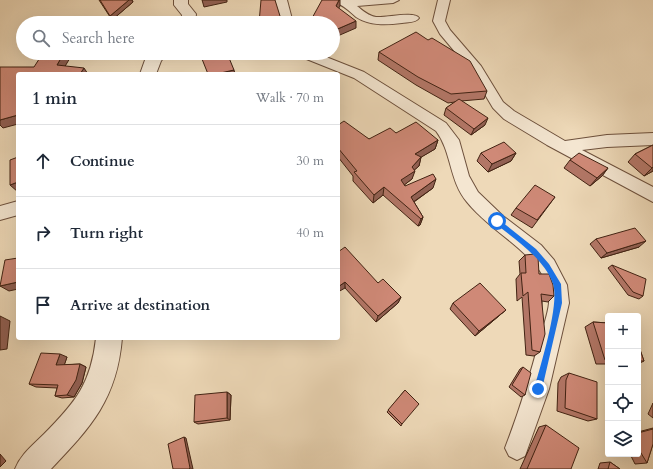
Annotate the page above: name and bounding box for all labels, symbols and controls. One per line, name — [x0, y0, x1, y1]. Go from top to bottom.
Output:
search box — [16, 16, 340, 60]
icon: search — [30, 27, 52, 49]
text: Search here — [62, 28, 135, 48]
text: 1 min — [32, 87, 77, 110]
text: Walk · 70 m — [256, 89, 324, 107]
icon: ahead — [32, 150, 54, 172]
text: Continue — [70, 151, 135, 171]
text: 30 m — [296, 152, 324, 170]
route start — [488, 212, 506, 230]
icon: right — [32, 222, 54, 244]
text: Turn right — [70, 223, 143, 243]
text: 40 m — [296, 224, 324, 242]
icon: arrive — [32, 294, 54, 316]
text: Arrive at destination — [70, 295, 210, 315]
map controls — [605, 313, 641, 457]
button: + — [605, 313, 641, 349]
button: − — [605, 349, 641, 385]
route end — [529, 380, 547, 398]
button: locate — [605, 385, 641, 421]
button: layers — [605, 421, 641, 457]

